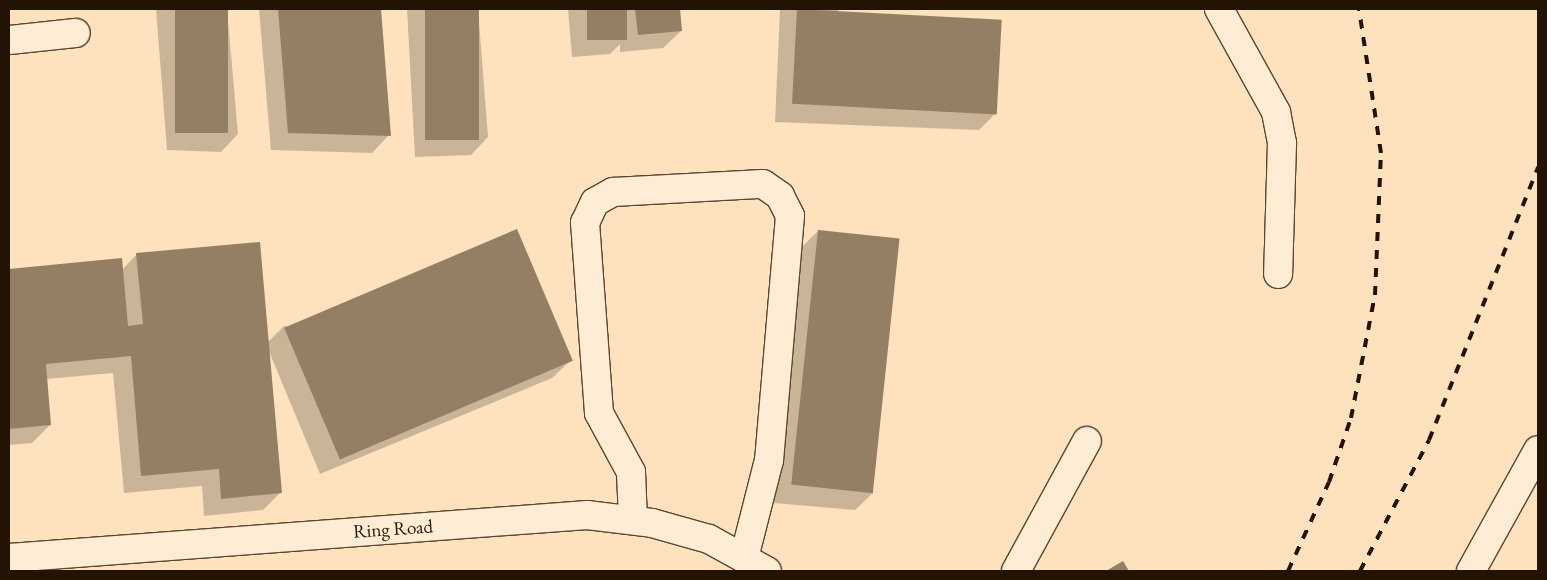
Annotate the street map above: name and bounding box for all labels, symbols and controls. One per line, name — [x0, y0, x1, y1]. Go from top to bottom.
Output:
street label: Ring Road — [352, 515, 434, 543]

